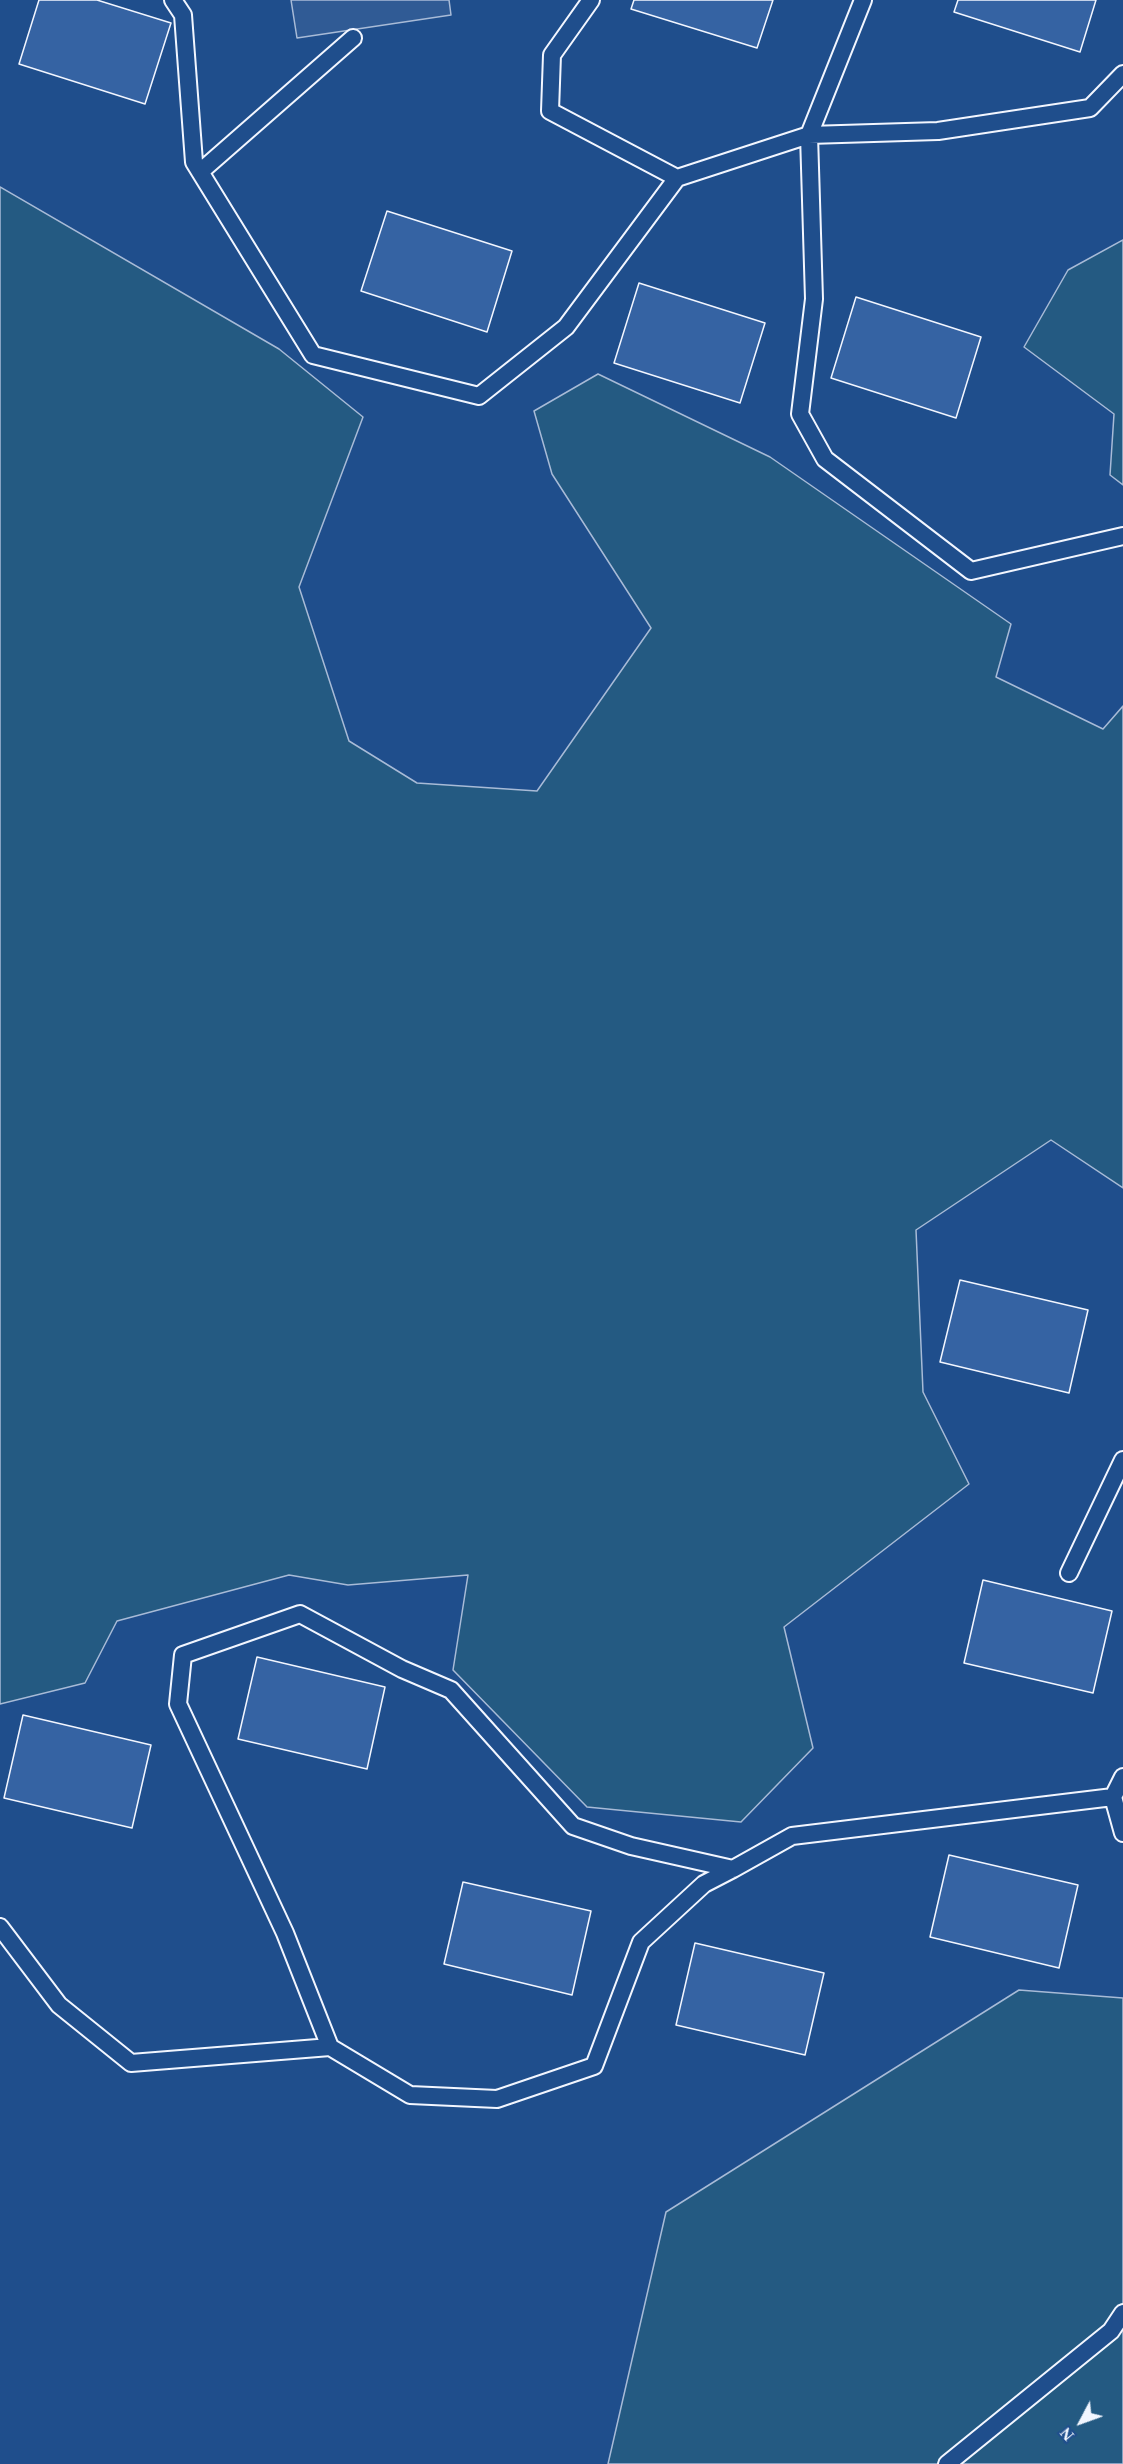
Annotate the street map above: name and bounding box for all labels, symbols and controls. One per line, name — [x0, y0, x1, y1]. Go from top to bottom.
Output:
north arrow — [1051, 2392, 1111, 2452]
text: N — [1057, 2424, 1077, 2444]

